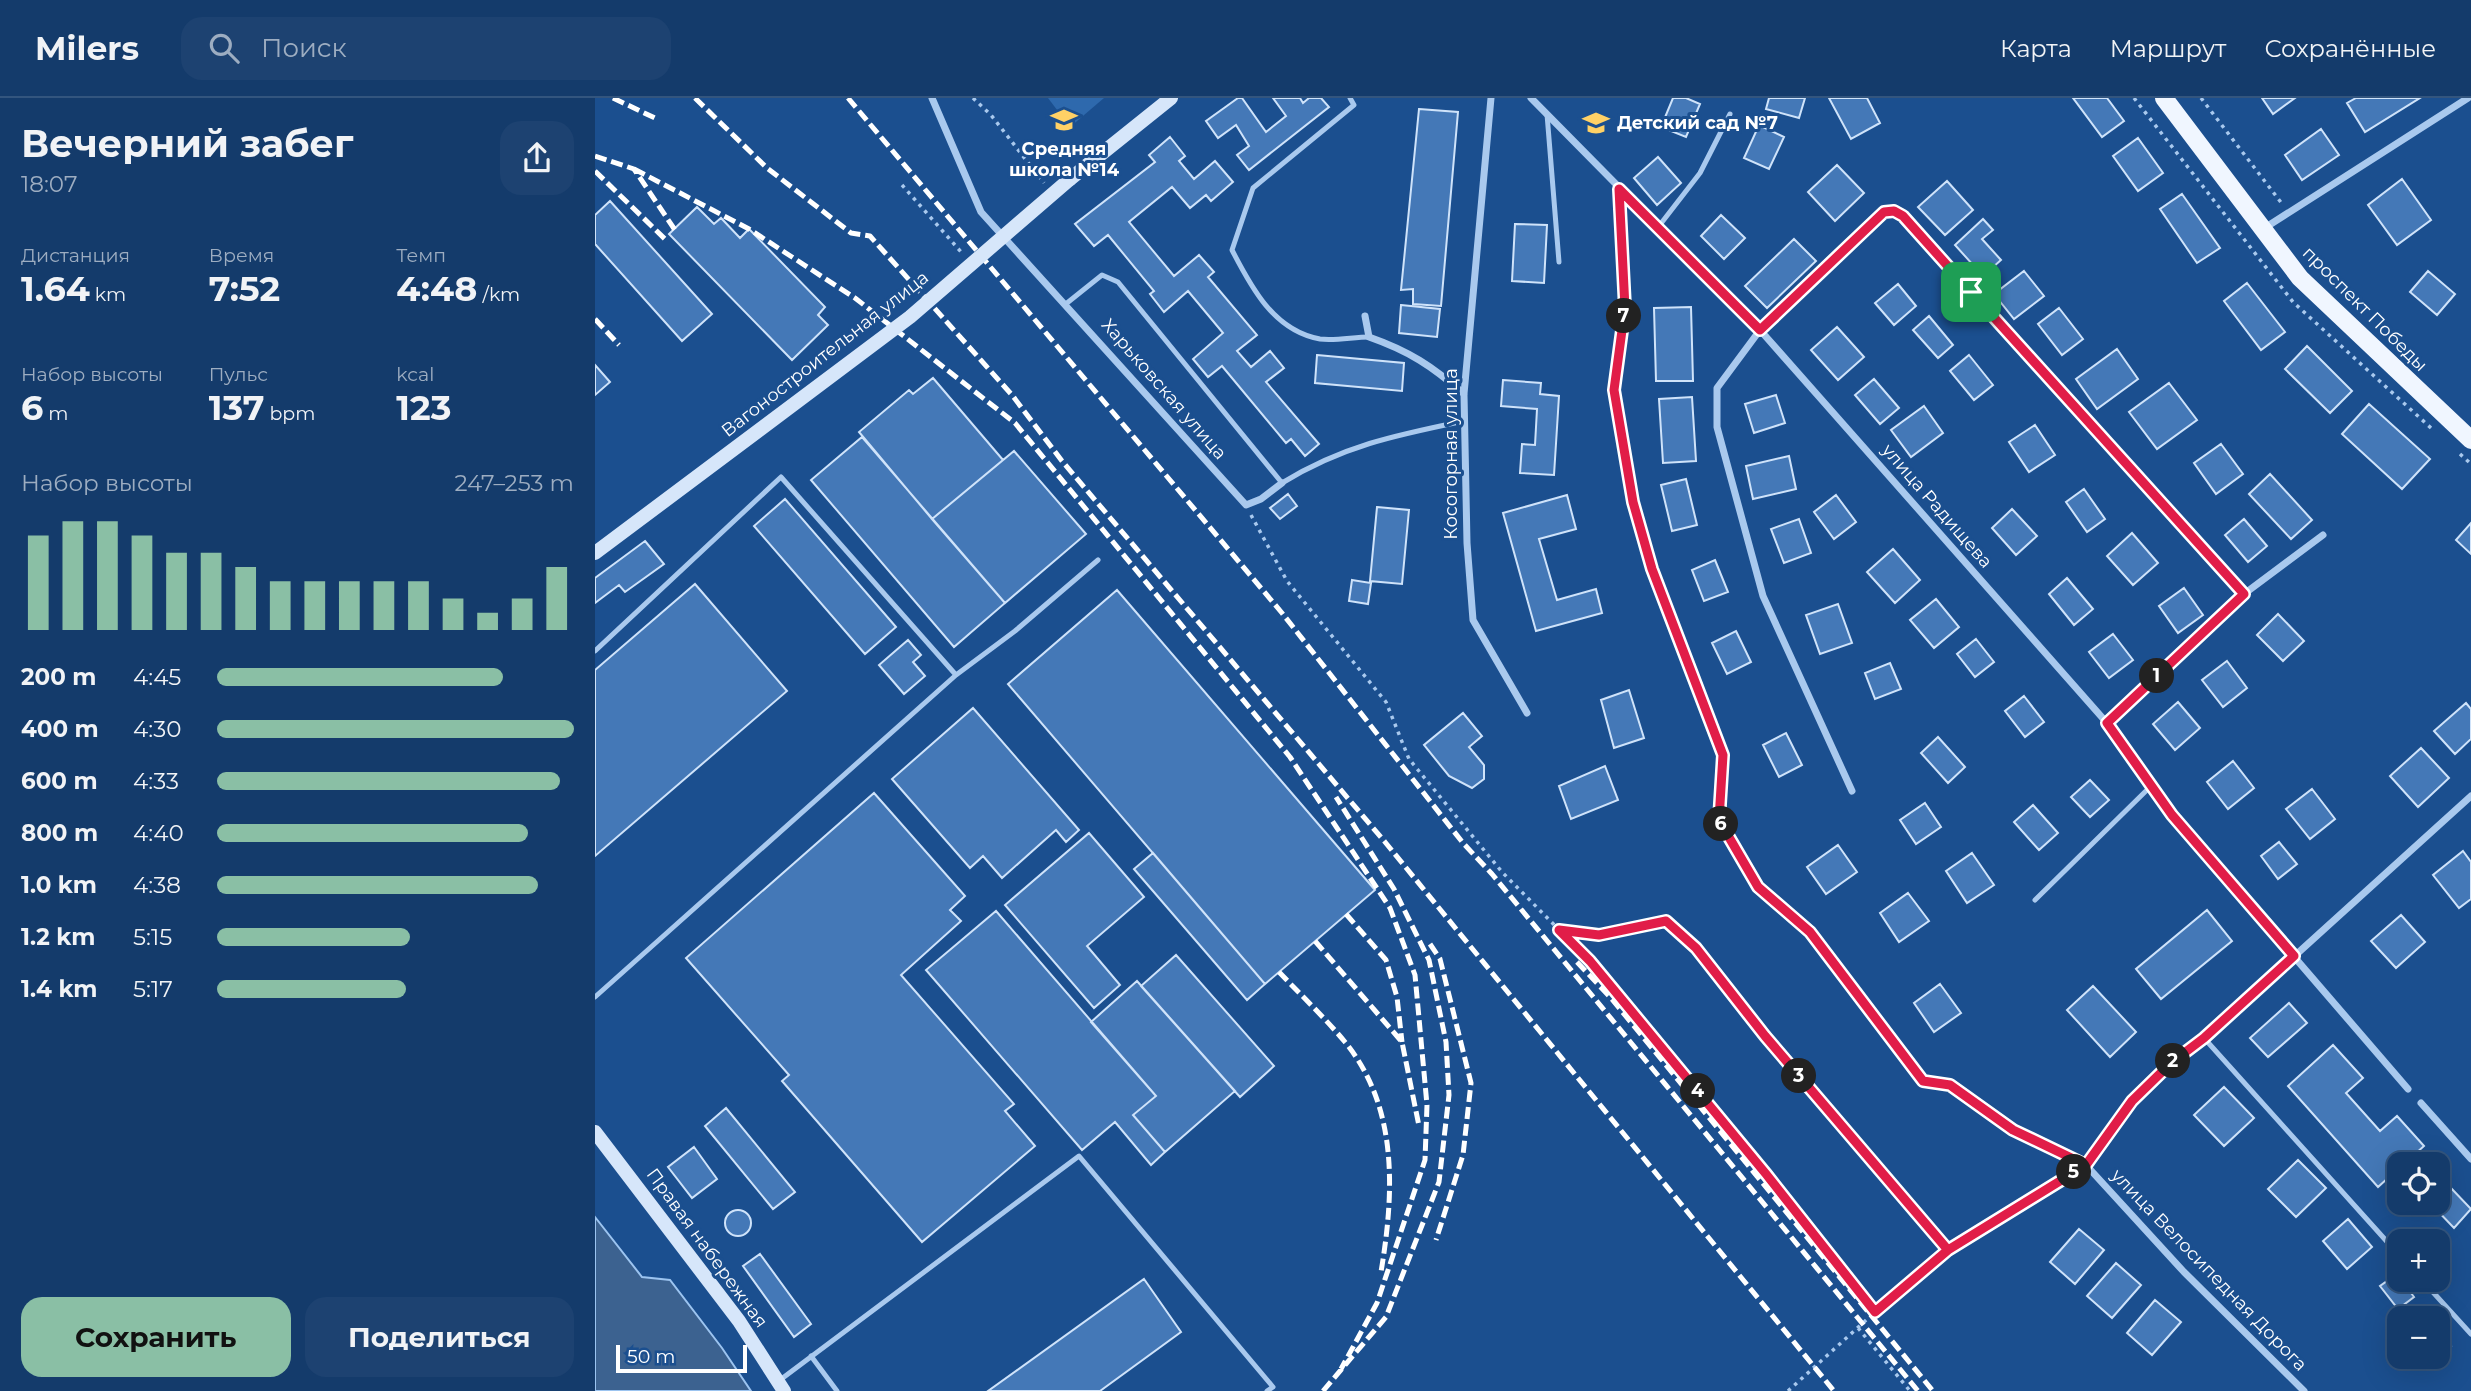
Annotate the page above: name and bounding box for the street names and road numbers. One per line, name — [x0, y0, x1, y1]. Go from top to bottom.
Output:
street label: проспект Победы — [2298, 242, 2432, 376]
street label: Вагоностроительная улица — [717, 266, 933, 442]
street label: Харьковская улица — [1097, 314, 1231, 464]
street label: Косогорная улица — [1440, 368, 1462, 540]
street label: улица Радищева — [1876, 439, 1997, 573]
street label: Правая набережная — [642, 1164, 772, 1332]
street label: улица Велосипедная Дорога — [2106, 1164, 2311, 1375]

